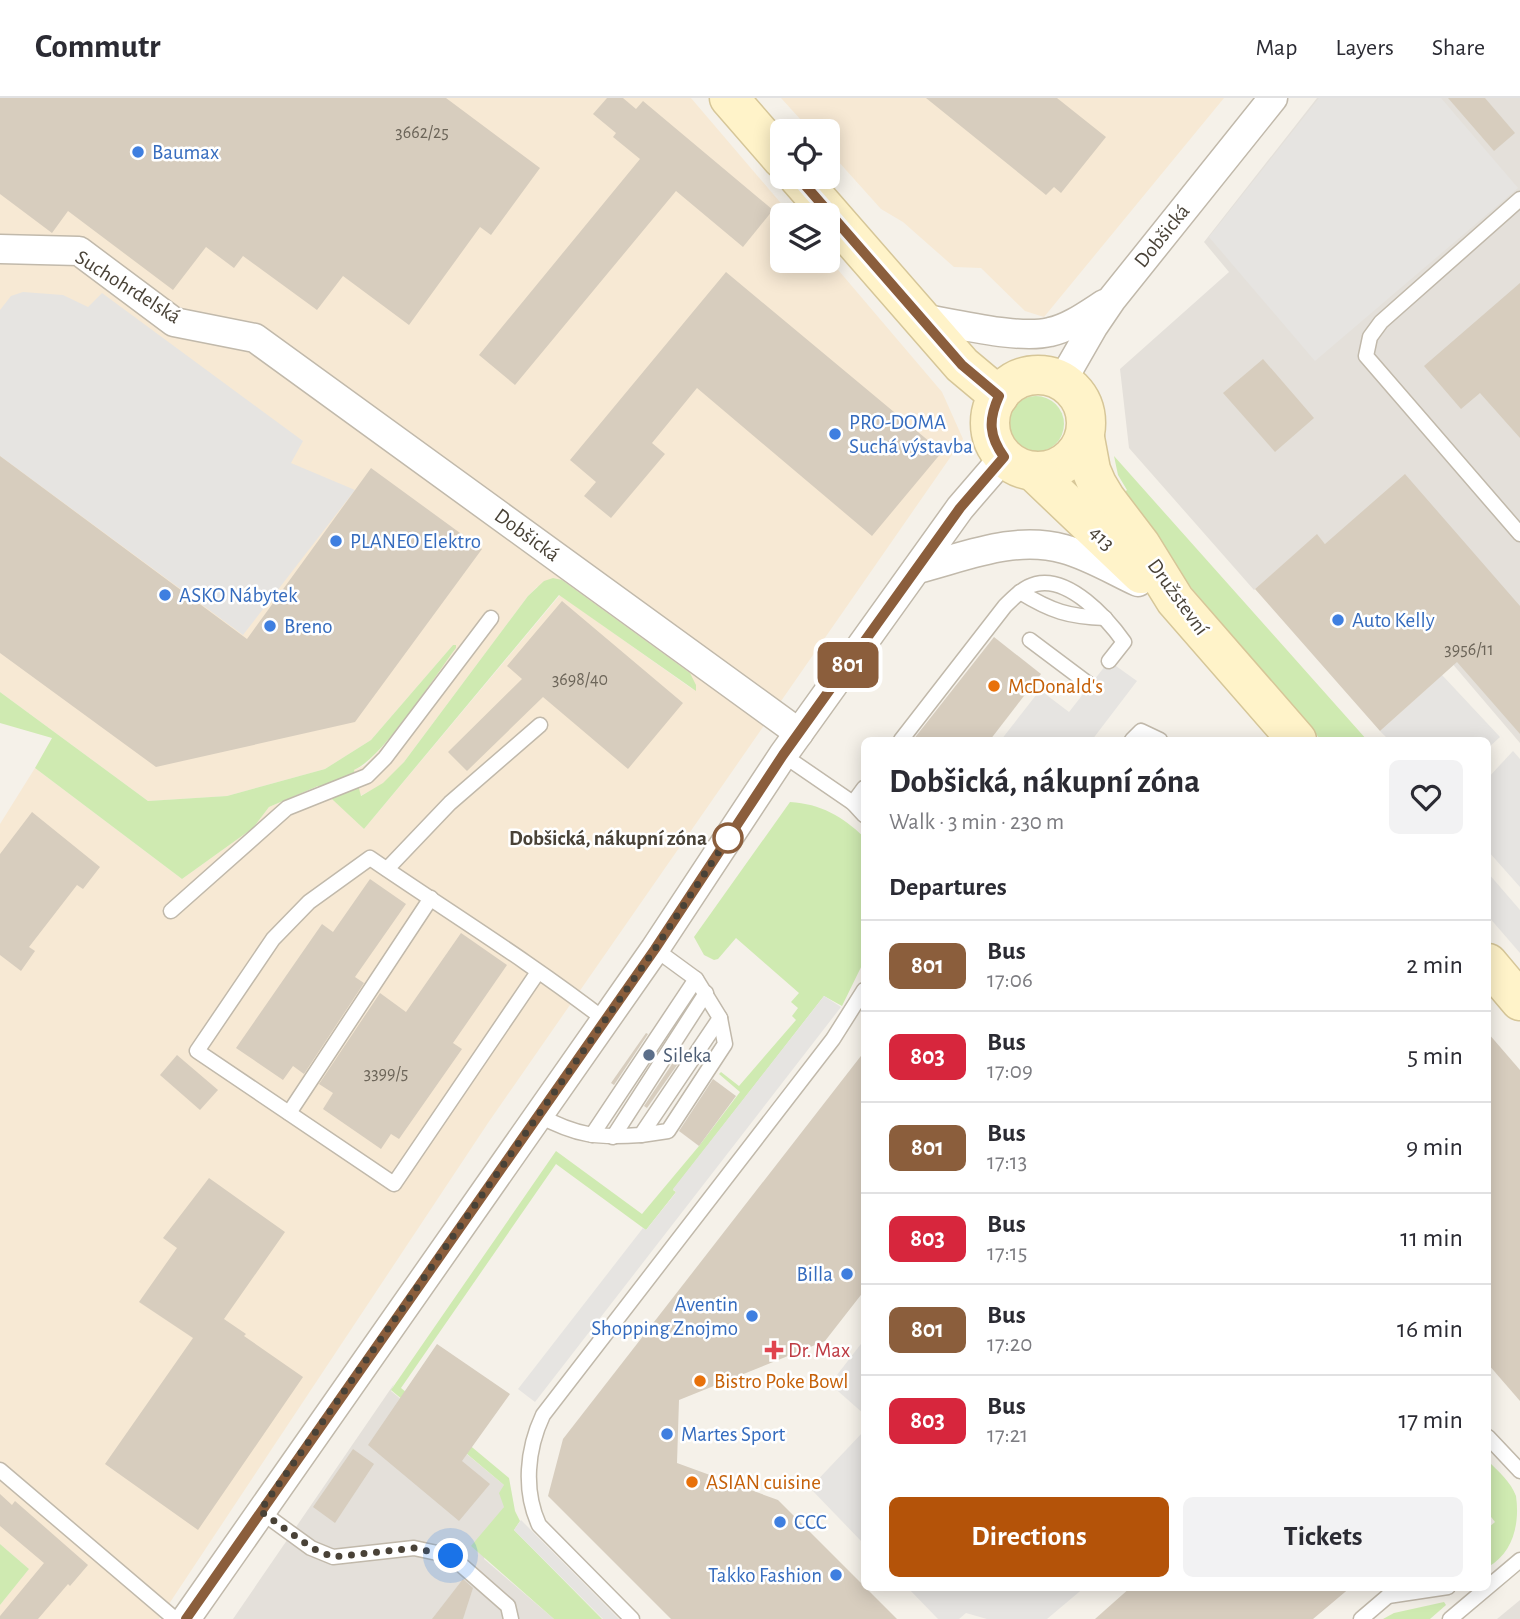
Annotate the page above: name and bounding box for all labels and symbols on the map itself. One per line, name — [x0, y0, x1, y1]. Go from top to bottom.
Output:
house number: 3662/25 — [395, 124, 449, 142]
place label: Baumax — [152, 142, 219, 163]
marker: Baumax — [130, 144, 146, 160]
street label: Dobšická — [1130, 200, 1194, 272]
street label: Suchohrdelská — [72, 246, 185, 328]
place label: PRO-DOMA Suchá výstavba — [849, 412, 973, 457]
marker: PRO-DOMA Suchá výstavba — [827, 426, 843, 442]
street label: Dobšická — [491, 505, 564, 566]
street label: 413 — [1085, 521, 1119, 555]
place label: PLANEO Elektro — [350, 531, 481, 552]
marker: PLANEO Elektro — [328, 533, 344, 549]
street label: Družstevní — [1144, 555, 1213, 640]
place label: ASKO Nábytek — [179, 585, 298, 606]
marker: ASKO Nábytek — [157, 587, 173, 603]
place label: Auto Kelly — [1352, 610, 1435, 631]
marker: Auto Kelly — [1330, 612, 1346, 628]
place label: Breno — [284, 616, 333, 637]
marker: Breno — [262, 618, 278, 634]
house number: 3956/11 — [1444, 641, 1494, 659]
line badge: 801 — [808, 642, 888, 688]
house number: 3698/40 — [552, 671, 608, 689]
place label: McDonald's — [1008, 676, 1103, 697]
marker: McDonald's — [986, 678, 1002, 694]
marker: Dobšická, nákupní zóna — [713, 823, 743, 853]
place label: Dobšická, nákupní zóna — [509, 828, 707, 849]
place label: Sileka — [663, 1045, 712, 1066]
marker: Sileka — [641, 1047, 657, 1063]
house number: 3399/5 — [364, 1065, 408, 1083]
place label: Billa — [797, 1264, 833, 1285]
marker: Billa — [839, 1266, 855, 1282]
place label: Aventin Shopping Znojmo — [591, 1294, 738, 1339]
marker: Aventin Shopping Znojmo — [744, 1308, 760, 1324]
place label: Dr. Max — [788, 1340, 850, 1361]
marker: Dr. Max — [766, 1342, 782, 1358]
place label: Bistro Poke Bowl — [714, 1371, 849, 1392]
marker: Bistro Poke Bowl — [692, 1373, 708, 1389]
place label: Martes Sport — [681, 1424, 785, 1445]
marker: Martes Sport — [659, 1426, 675, 1442]
place label: ASIAN cuisine — [706, 1472, 821, 1493]
marker: ASIAN cuisine — [684, 1474, 700, 1490]
place label: CCC — [794, 1512, 827, 1533]
marker: CCC — [772, 1514, 788, 1530]
your location — [433, 1538, 468, 1573]
place label: Takko Fashion — [708, 1565, 822, 1586]
marker: Takko Fashion — [828, 1567, 844, 1583]

